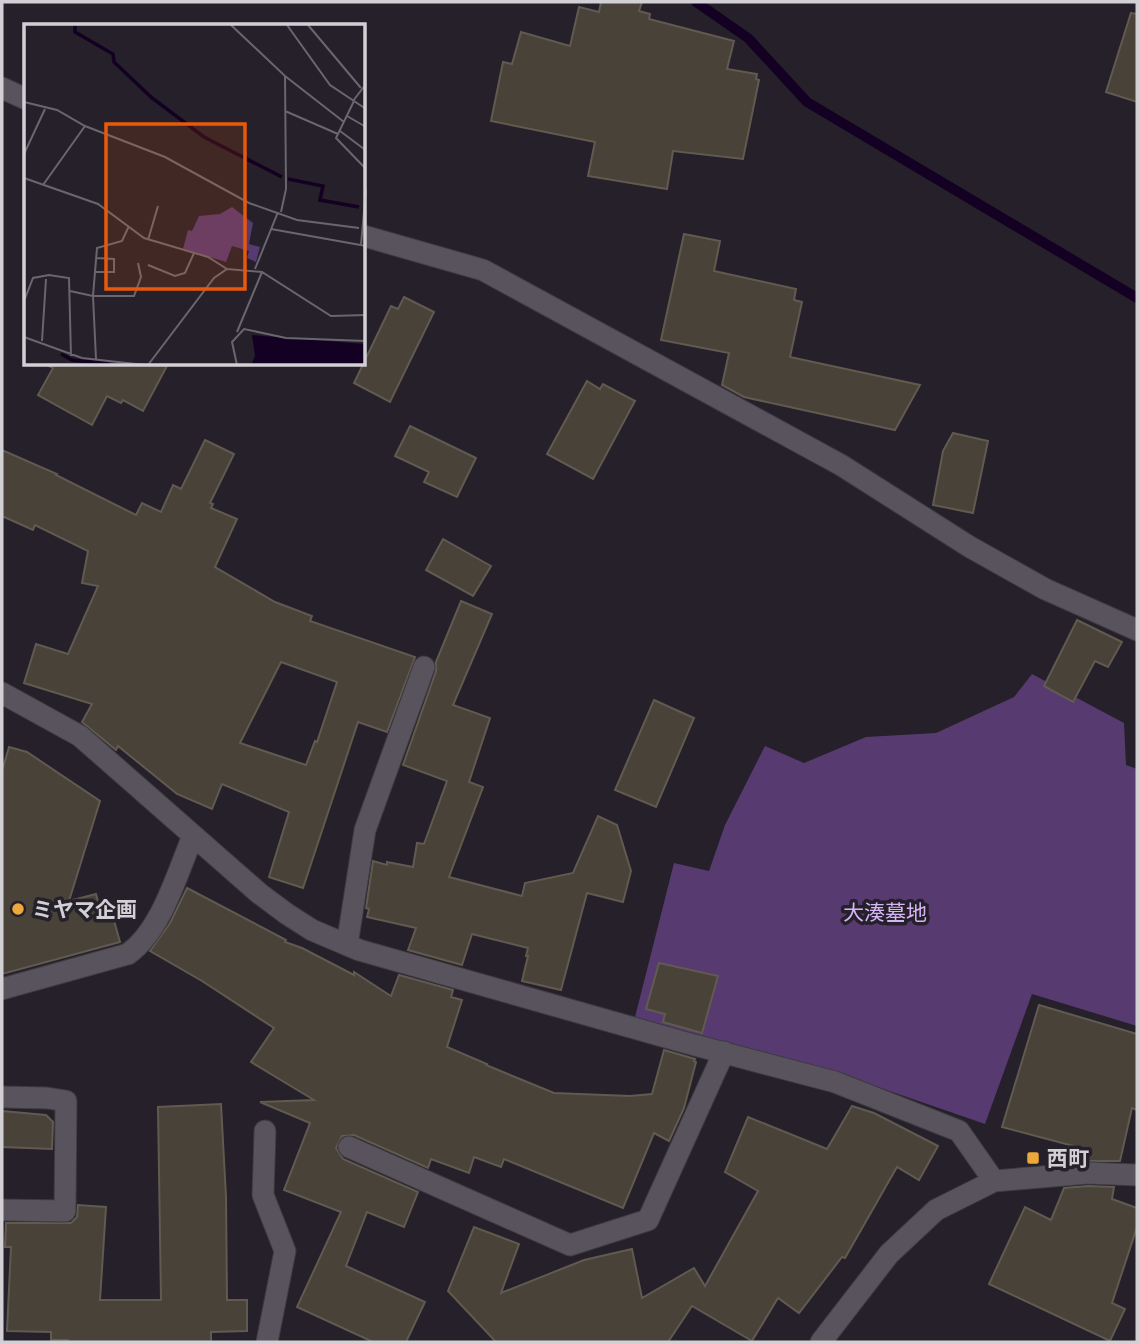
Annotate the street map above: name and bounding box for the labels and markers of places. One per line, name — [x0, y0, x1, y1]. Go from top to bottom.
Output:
place label: ミヤマ企画 — [32, 897, 137, 922]
marker: ミヤマ企画 — [10, 901, 26, 917]
place label: 西町 — [1047, 1146, 1089, 1171]
marker: 西町 — [1025, 1150, 1041, 1166]

